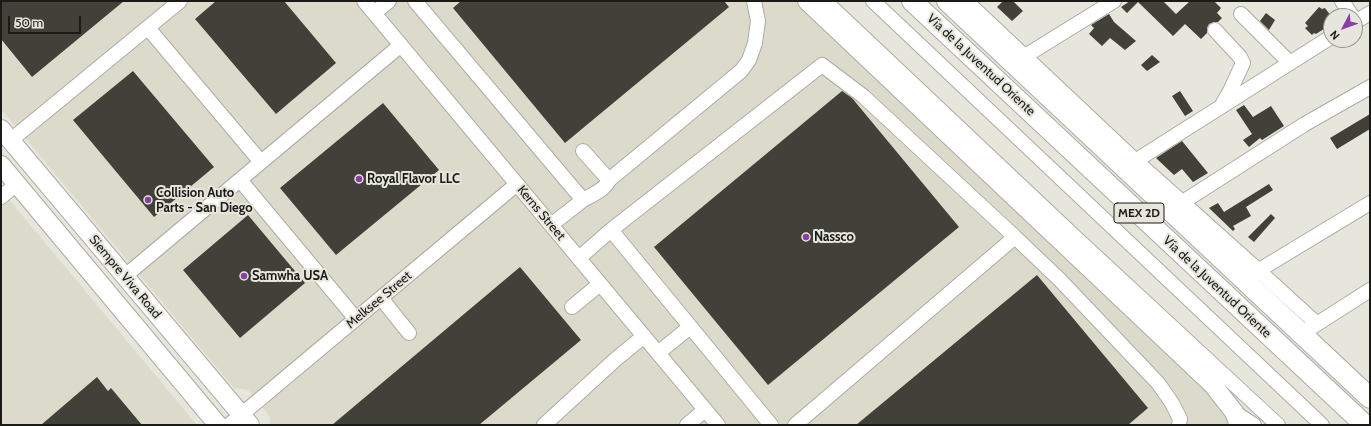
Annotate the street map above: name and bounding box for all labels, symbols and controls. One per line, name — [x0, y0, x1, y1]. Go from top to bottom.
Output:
scale bar — [10, 8, 83, 34]
north arrow — [1323, 8, 1363, 48]
street label: Vía de la Juventud Oriente — [924, 11, 1038, 119]
text: 50 m — [15, 15, 43, 30]
text: N — [1327, 28, 1343, 43]
place label: Royal Flavor LLC — [367, 171, 460, 187]
marker: Royal Flavor LLC — [354, 174, 364, 184]
street label: Kerns Street — [514, 182, 568, 244]
place label: Collision Auto Parts - San Diego — [156, 185, 253, 216]
marker: Collision Auto Parts - San Diego — [143, 195, 153, 205]
road number: MEX 2D — [1114, 203, 1164, 223]
place label: Nassco — [814, 229, 854, 245]
street label: Siempre Viva Road — [86, 232, 164, 322]
marker: Nassco — [801, 232, 811, 242]
street label: Vía de la Juventud Oriente — [1160, 233, 1274, 341]
place label: Samwha USA — [252, 268, 328, 284]
street label: Melksee Street — [343, 268, 415, 332]
marker: Samwha USA — [239, 271, 249, 281]

